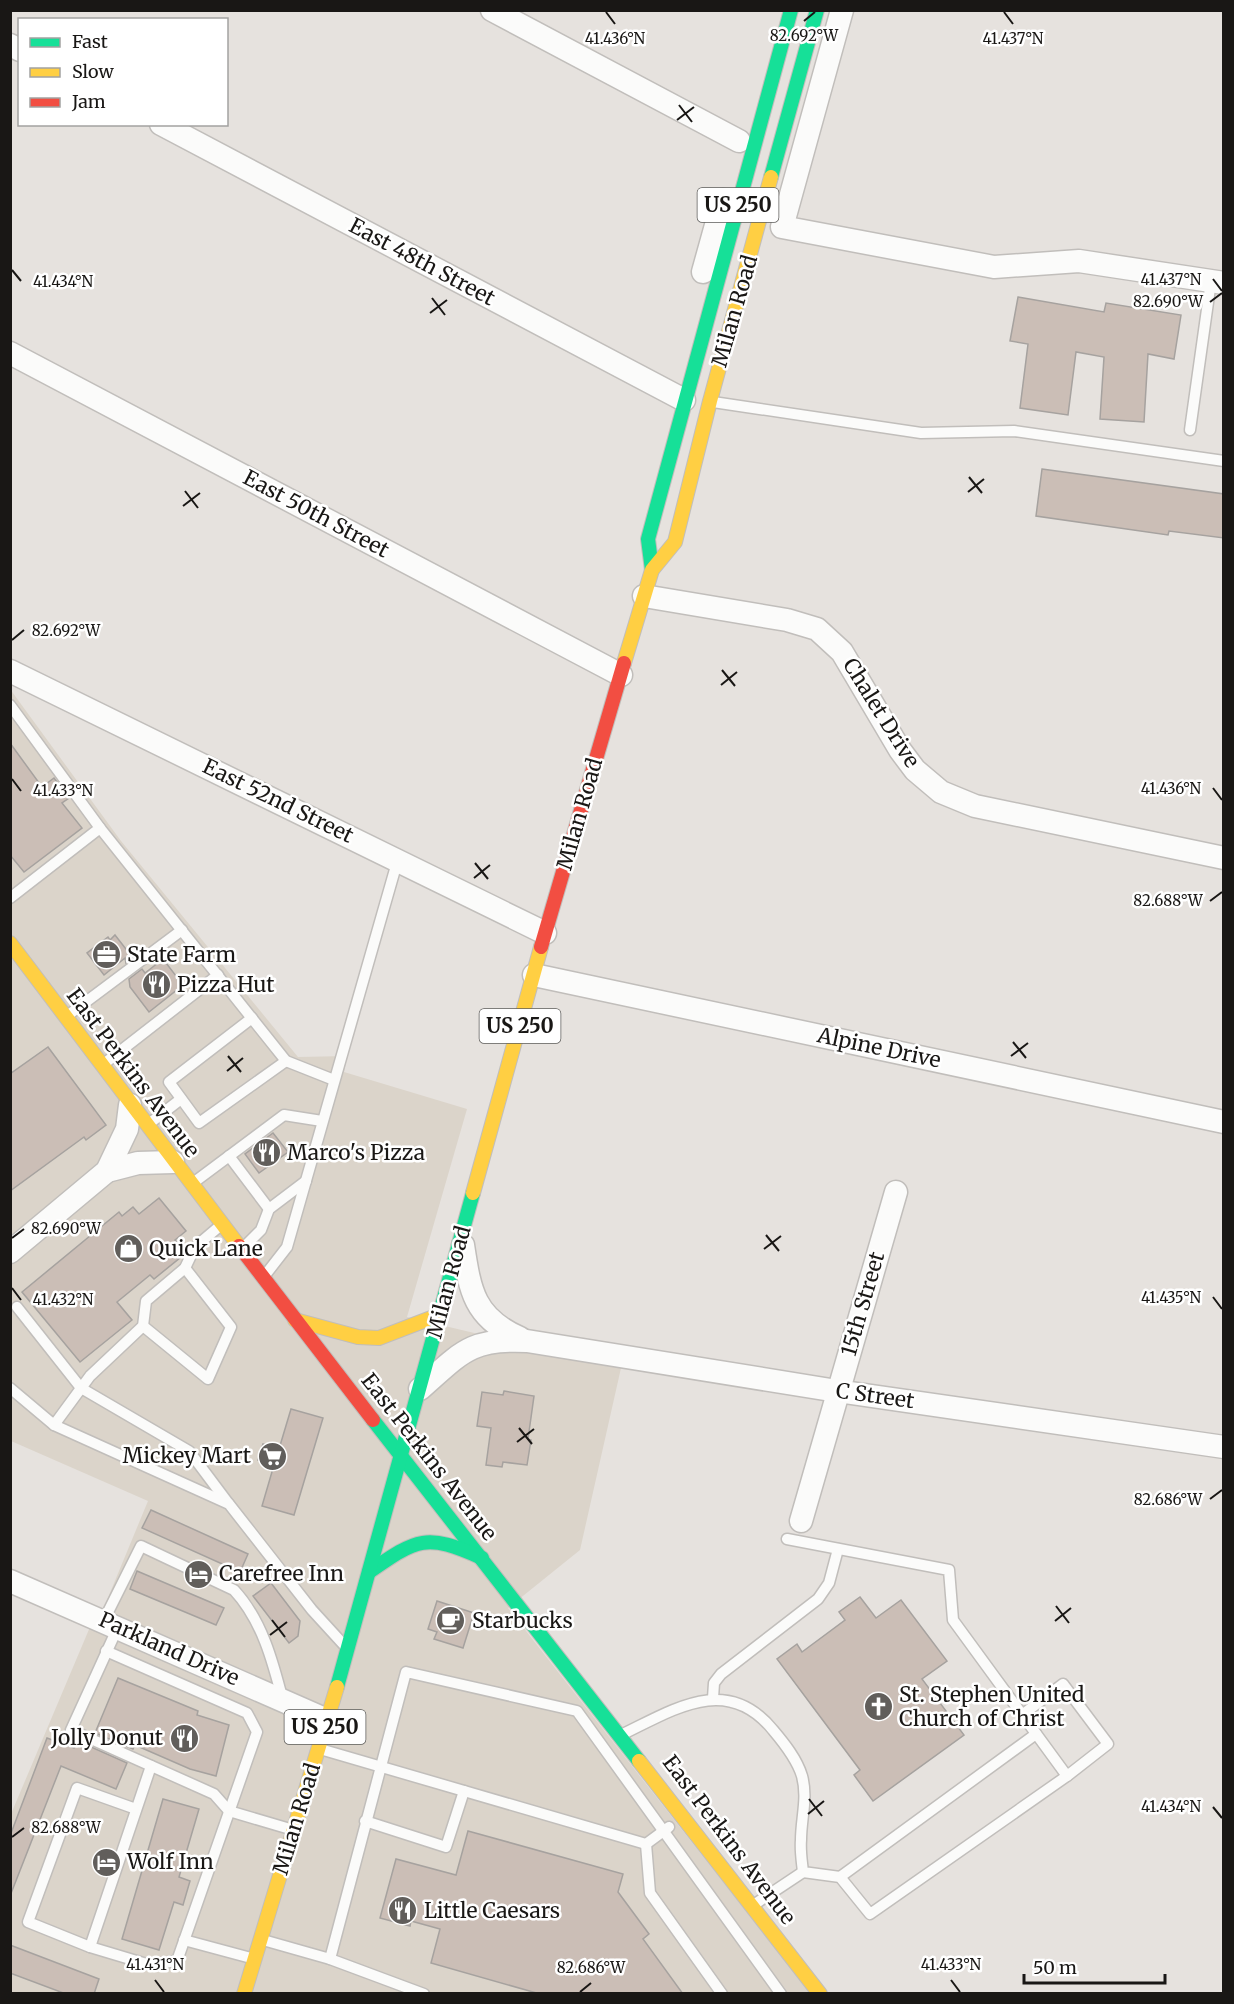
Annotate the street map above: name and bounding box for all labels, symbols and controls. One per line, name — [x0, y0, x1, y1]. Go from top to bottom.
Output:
legend — [18, 18, 228, 126]
text: 82.692°W — [770, 26, 839, 45]
text: 41.436°N — [585, 29, 646, 48]
text: 41.437°N — [983, 29, 1044, 48]
text: Fast — [72, 30, 108, 53]
text: Slow — [72, 60, 115, 83]
text: Jam — [71, 90, 106, 113]
road number: US 250 — [698, 188, 778, 222]
street label: East 48th Street — [345, 212, 500, 311]
street label: Milan Road — [706, 251, 763, 370]
text: 41.437°N — [1141, 270, 1202, 289]
text: 41.434°N — [33, 272, 93, 291]
text: 82.690°W — [1133, 292, 1204, 311]
street label: East 50th Street — [239, 464, 394, 563]
text: 82.692°W — [32, 621, 101, 640]
street label: Chalet Drive — [837, 653, 926, 773]
street label: East 52nd Street — [198, 752, 358, 849]
street label: Milan Road — [551, 754, 608, 873]
text: 41.436°N — [1141, 779, 1202, 798]
text: 41.433°N — [33, 781, 94, 800]
text: 82.688°W — [1133, 891, 1204, 910]
office icon: State Farm — [90, 939, 122, 971]
place label: State Farm — [127, 941, 236, 968]
restaurant icon: Pizza Hut — [140, 969, 172, 1001]
place label: Pizza Hut — [177, 971, 274, 998]
street label: East Perkins Avenue — [61, 983, 206, 1163]
road number: US 250 — [480, 1009, 560, 1043]
street label: Alpine Drive — [814, 1021, 943, 1074]
restaurant icon: Marco's Pizza — [250, 1137, 282, 1169]
place label: Marco's Pizza — [287, 1139, 425, 1166]
text: 82.690°W — [31, 1219, 102, 1238]
street label: Milan Road — [421, 1222, 477, 1341]
shop icon: Quick Lane — [112, 1233, 144, 1265]
place label: Quick Lane — [149, 1235, 263, 1262]
street label: 15th Street — [835, 1249, 890, 1359]
text: 41.435°N — [1141, 1288, 1201, 1307]
text: 41.432°N — [33, 1290, 94, 1309]
street label: East Perkins Avenue — [356, 1368, 503, 1546]
street label: C Street — [834, 1377, 916, 1414]
supermarket icon: Mickey Mart — [256, 1440, 288, 1472]
place label: Mickey Mart — [122, 1442, 251, 1469]
text: 82.686°W — [1134, 1490, 1203, 1509]
hotel icon: Carefree Inn — [182, 1558, 214, 1590]
place label: Carefree Inn — [219, 1560, 344, 1587]
cafe icon: Starbucks — [435, 1605, 467, 1637]
street label: Parkland Drive — [95, 1606, 244, 1692]
place label: Starbucks — [472, 1607, 573, 1634]
place label: St. Stephen United Church of Christ — [899, 1681, 1085, 1732]
church icon: St. Stephen United Church of Christ — [862, 1691, 894, 1723]
road number: US 250 — [284, 1710, 366, 1744]
restaurant icon: Jolly Donut — [168, 1722, 200, 1754]
place label: Jolly Donut — [50, 1724, 163, 1751]
street label: East Perkins Avenue — [657, 1750, 802, 1930]
street label: Milan Road — [267, 1760, 326, 1878]
text: 41.434°N — [1141, 1797, 1201, 1816]
text: 82.688°W — [31, 1818, 102, 1837]
hotel icon: Wolf Inn — [90, 1846, 122, 1878]
place label: Wolf Inn — [126, 1848, 214, 1875]
restaurant icon: Little Caesars — [387, 1895, 419, 1927]
place label: Little Caesars — [424, 1897, 560, 1924]
scale bar — [1024, 1947, 1165, 1985]
text: 41.431°N — [126, 1955, 184, 1974]
text: 41.433°N — [921, 1955, 982, 1974]
text: 50 m — [1033, 1956, 1077, 1979]
text: 82.686°W — [557, 1958, 626, 1977]

